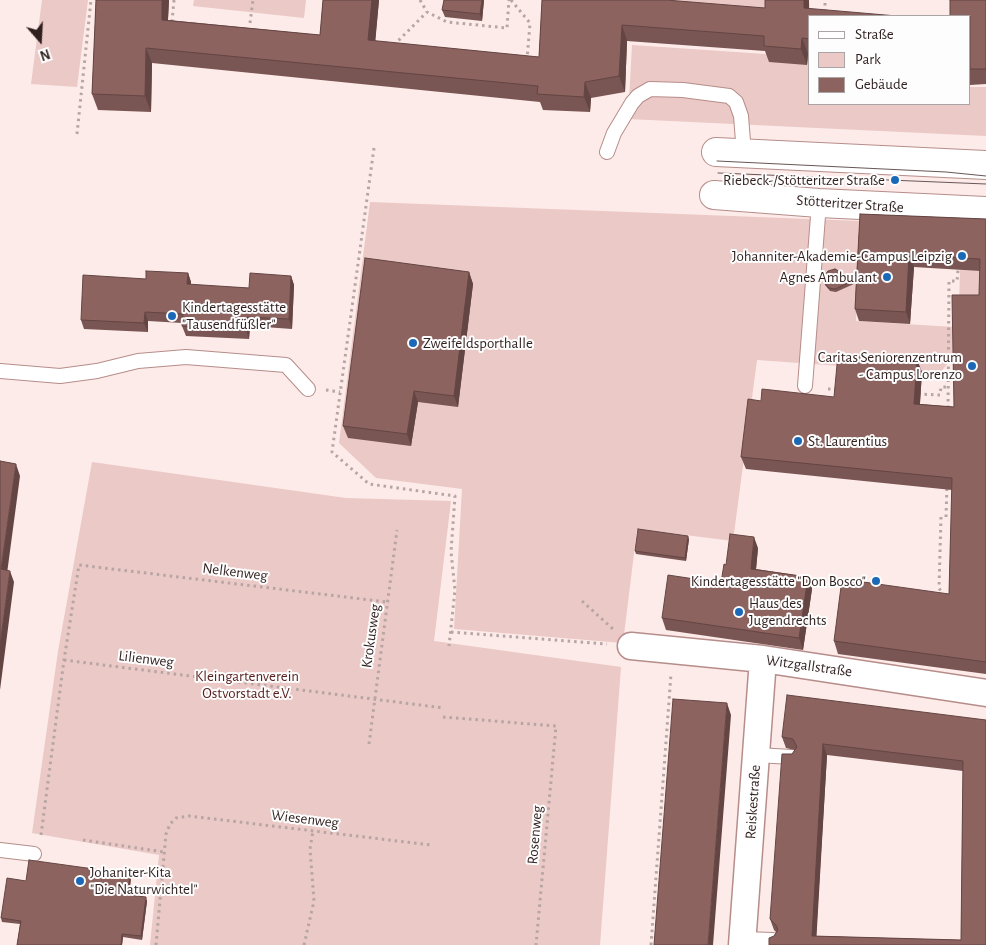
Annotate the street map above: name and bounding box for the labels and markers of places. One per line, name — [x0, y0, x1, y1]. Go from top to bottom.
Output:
place label: Riebeck-/Stötteritzer Straße — [723, 171, 885, 189]
marker: Riebeck-/Stötteritzer Straße — [889, 174, 901, 186]
place label: Johanniter-Akademie-Campus Leipzig — [732, 247, 952, 265]
marker: Johanniter-Akademie-Campus Leipzig — [956, 250, 968, 262]
place label: Agnes Ambulant — [779, 268, 877, 286]
marker: Agnes Ambulant — [881, 271, 893, 283]
place label: Kindertagesstätte "Tausendfüßler" — [182, 298, 286, 333]
marker: Kindertagesstätte "Tausendfüßler" — [166, 310, 178, 322]
place label: Zweifeldsporthalle — [423, 334, 533, 352]
marker: Zweifeldsporthalle — [407, 337, 419, 349]
place label: Caritas Seniorenzentrum - Campus Lorenzo — [818, 348, 962, 383]
marker: Caritas Seniorenzentrum - Campus Lorenzo — [966, 360, 978, 372]
place label: St. Laurentius — [808, 432, 887, 450]
marker: St. Laurentius — [792, 435, 804, 447]
place label: Kindertagesstätte "Don Bosco" — [691, 572, 866, 590]
marker: Kindertagesstätte "Don Bosco" — [870, 575, 882, 587]
place label: Haus des Jugendrechts — [749, 594, 827, 629]
marker: Haus des Jugendrechts — [733, 606, 745, 618]
place label: Johaniter-Kita "Die Naturwichtel" — [90, 863, 198, 898]
marker: Johaniter-Kita "Die Naturwichtel" — [74, 875, 86, 887]

